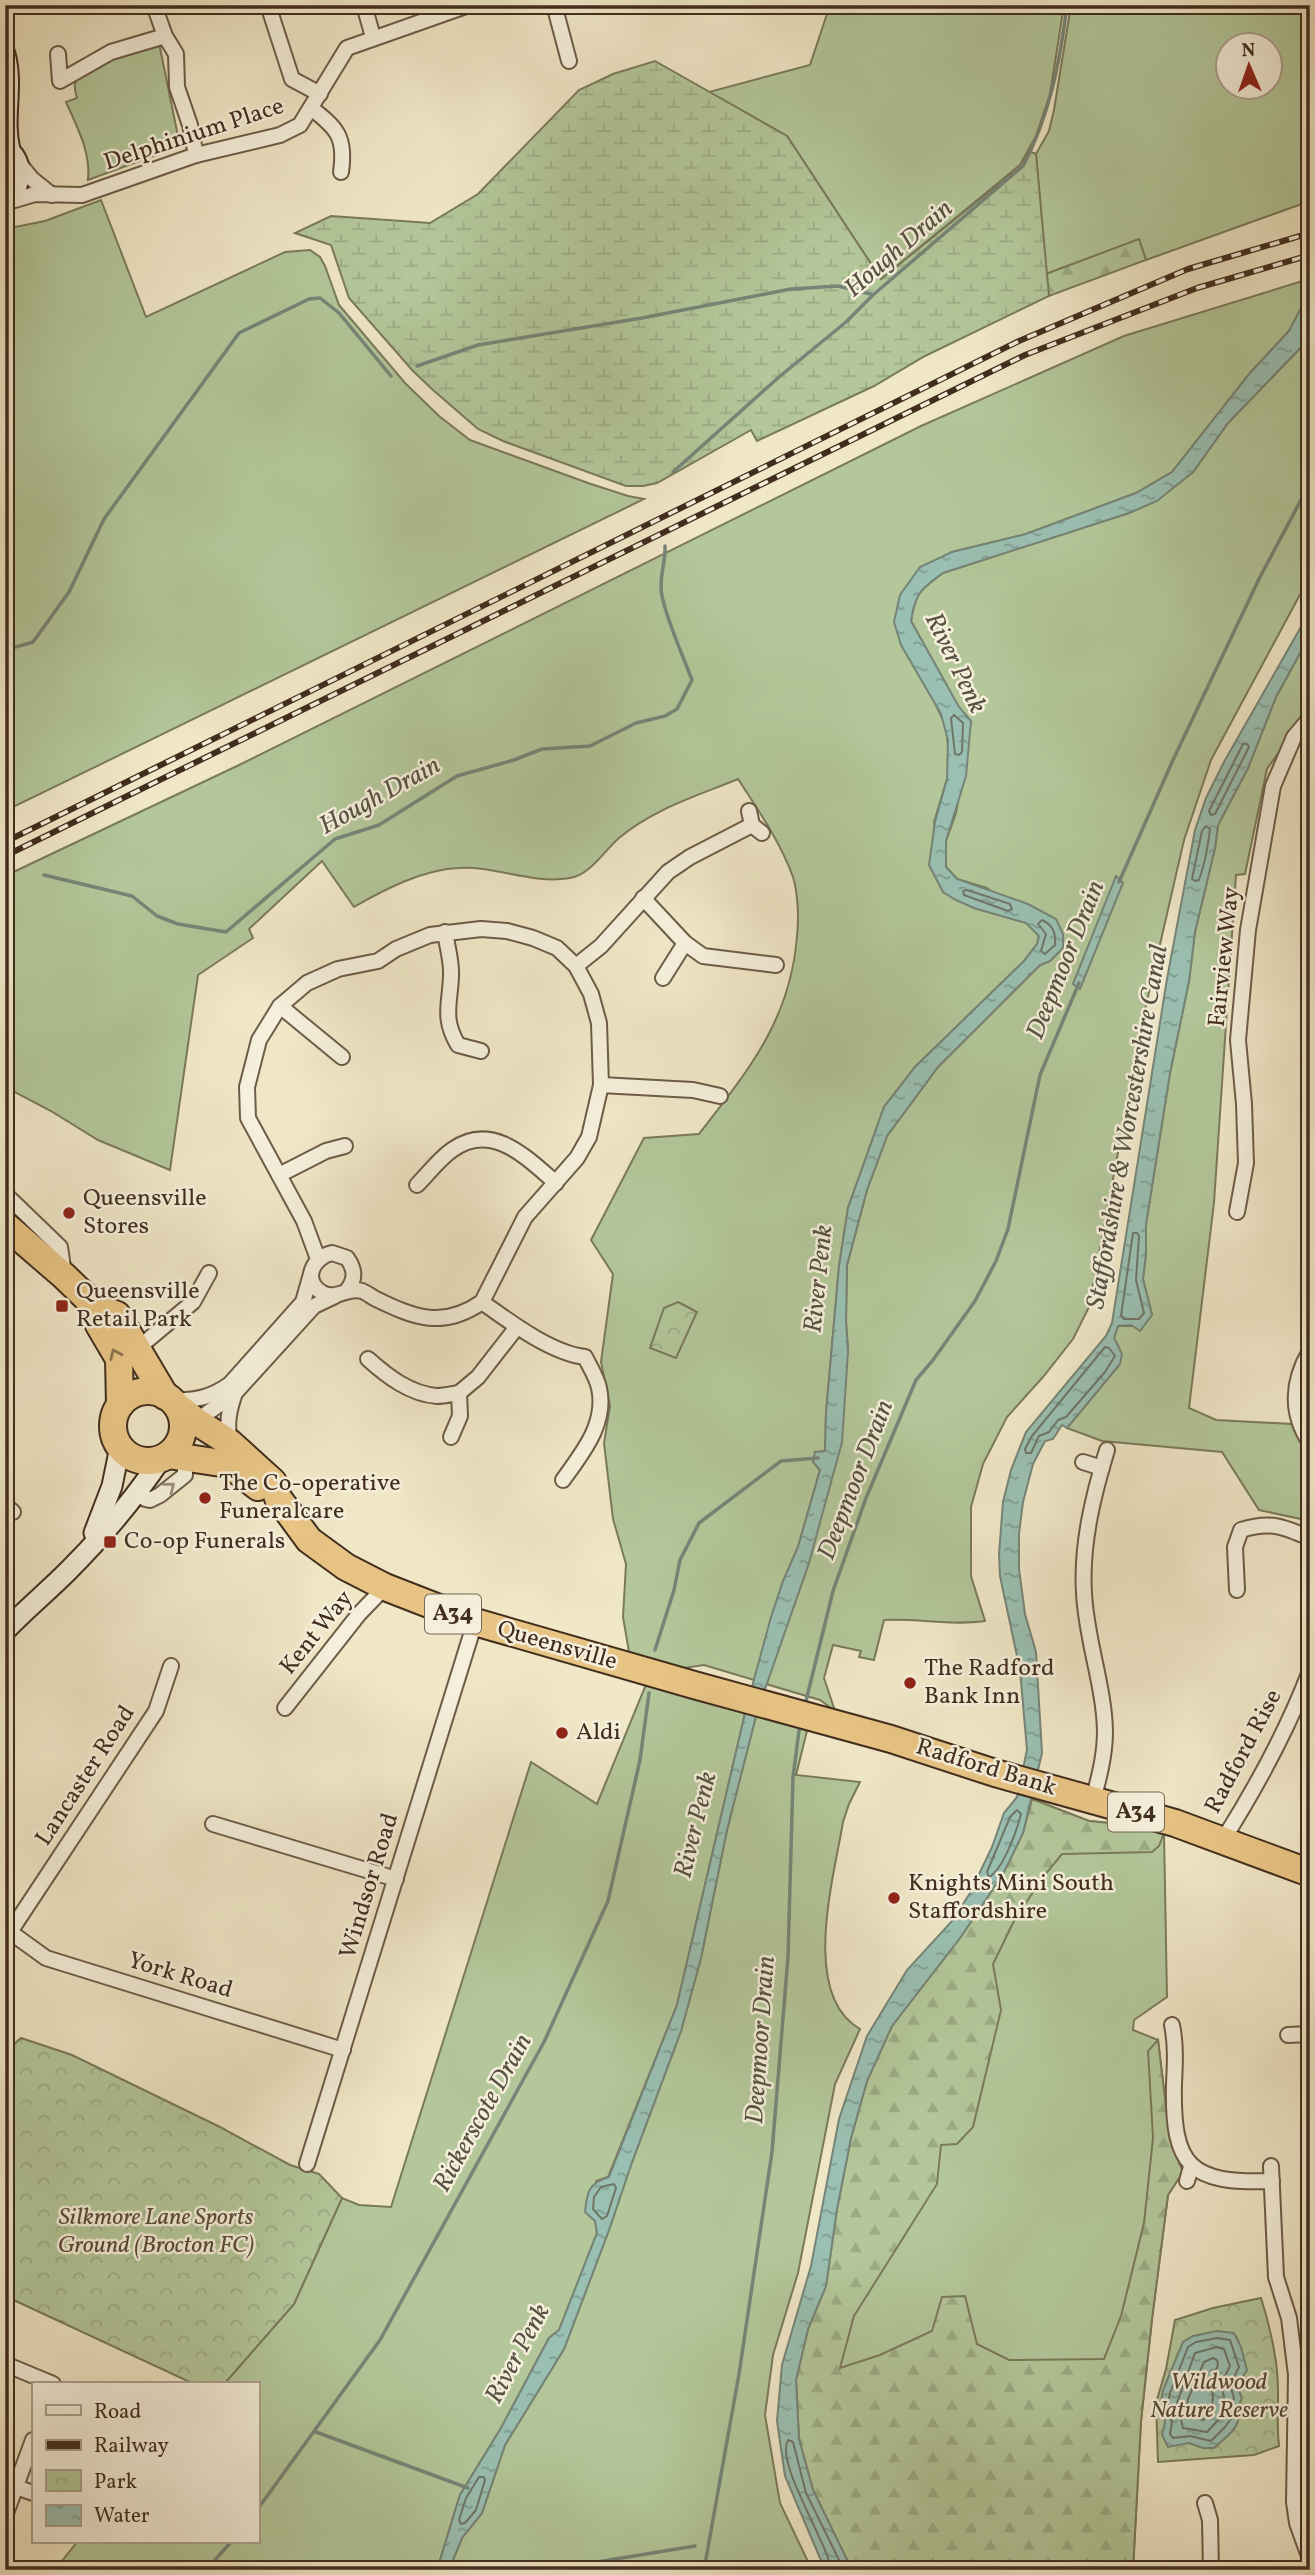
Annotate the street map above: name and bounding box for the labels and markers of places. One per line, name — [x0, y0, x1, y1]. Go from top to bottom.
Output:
place label: Queensville Stores — [83, 1182, 207, 1244]
marker: Queensville Stores — [61, 1205, 77, 1221]
place label: Queensville Retail Park — [76, 1275, 200, 1337]
marker: Queensville Retail Park — [54, 1298, 70, 1314]
place label: The Co-operative Funeralcare — [219, 1467, 401, 1529]
marker: The Co-operative Funeralcare — [197, 1490, 213, 1506]
place label: Co-op Funerals — [124, 1525, 285, 1559]
marker: Co-op Funerals — [102, 1534, 118, 1550]
place label: The Radford Bank Inn — [924, 1652, 1055, 1714]
marker: The Radford Bank Inn — [902, 1675, 918, 1691]
place label: Aldi — [576, 1716, 621, 1750]
marker: Aldi — [554, 1725, 570, 1741]
place label: Knights Mini South Staffordshire — [908, 1867, 1114, 1929]
marker: Knights Mini South Staffordshire — [886, 1890, 902, 1906]

